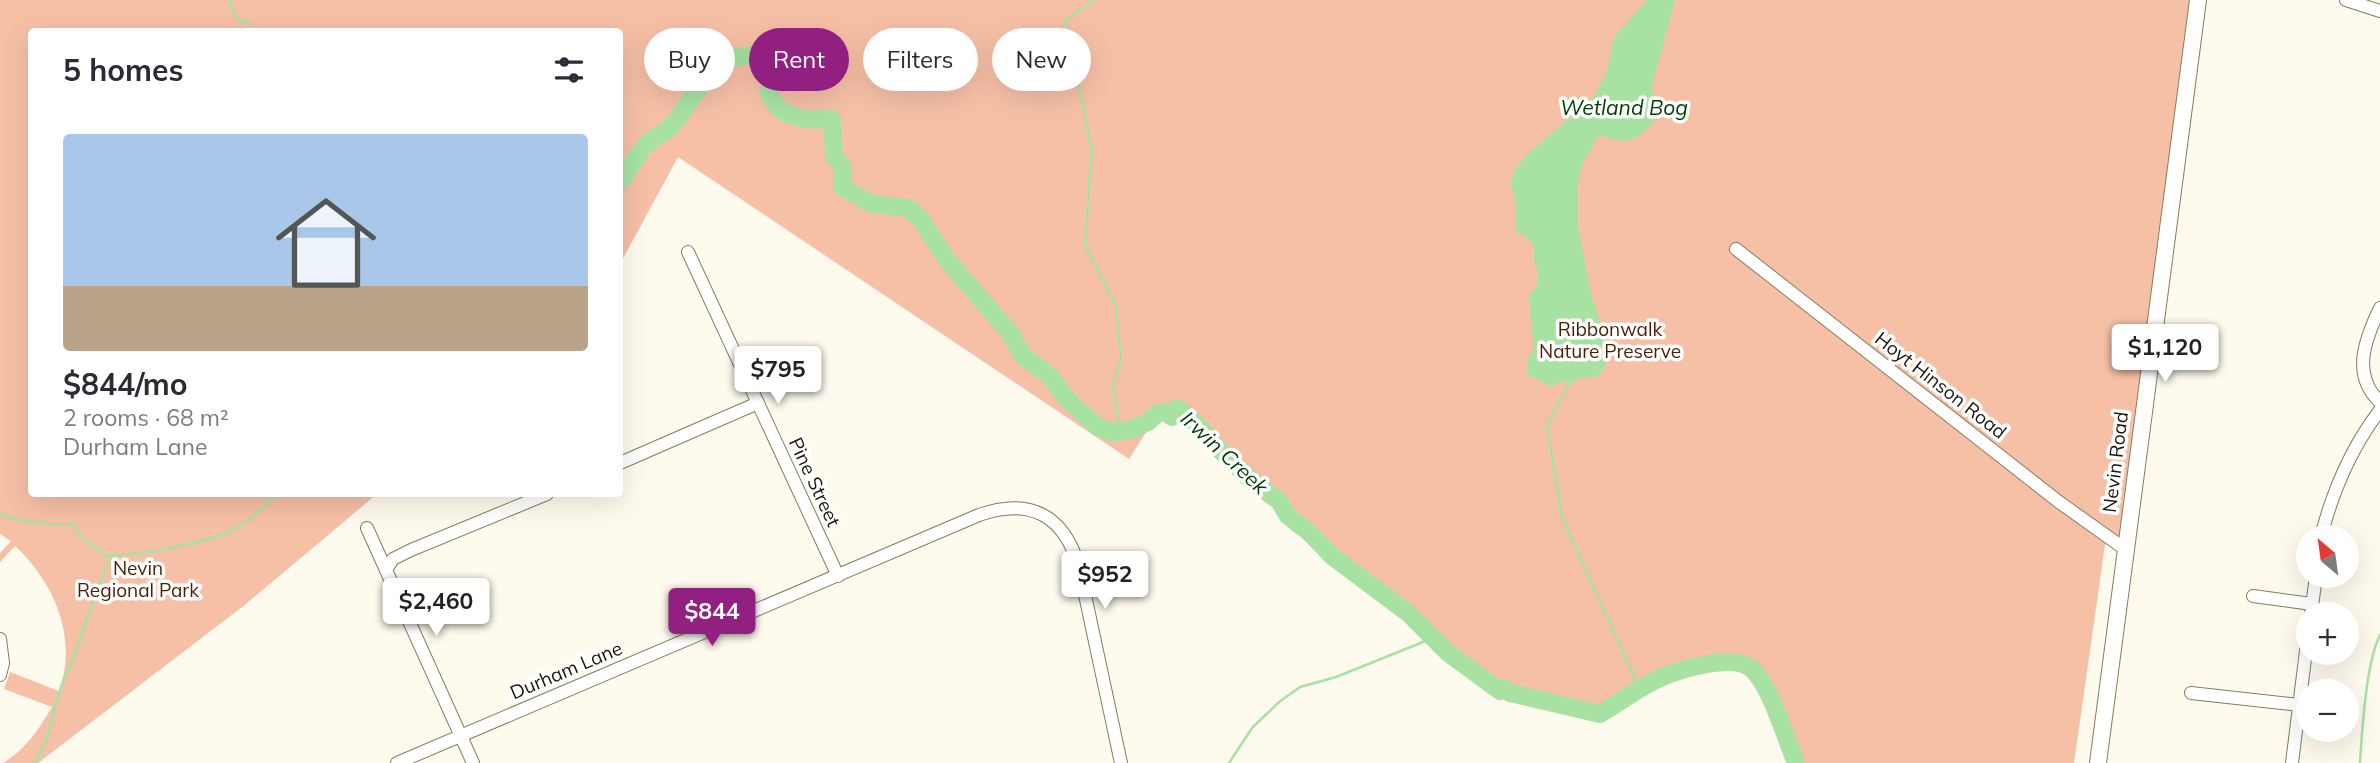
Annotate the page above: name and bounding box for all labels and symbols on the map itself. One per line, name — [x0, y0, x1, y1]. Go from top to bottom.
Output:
water label: Wetland Bog — [1560, 94, 1688, 120]
park label: Ribbonwalk Nature Preserve — [1539, 317, 1681, 363]
pin: $1,120 — [2108, 324, 2222, 384]
street label: Hoyt Hinson Road — [1870, 326, 2012, 444]
pin: $795 — [737, 346, 819, 406]
water label: Irwin Creek — [1176, 405, 1275, 500]
street label: Nevin Road — [2097, 410, 2133, 514]
street label: Pine Street — [784, 433, 846, 531]
north arrow — [2296, 525, 2359, 588]
pin: $952 — [1064, 552, 1146, 611]
park label: Nevin Regional Park — [77, 556, 199, 602]
pin: $2,460 — [379, 578, 493, 638]
pin: $844 — [671, 588, 753, 648]
street label: Durham Lane — [506, 636, 626, 704]

